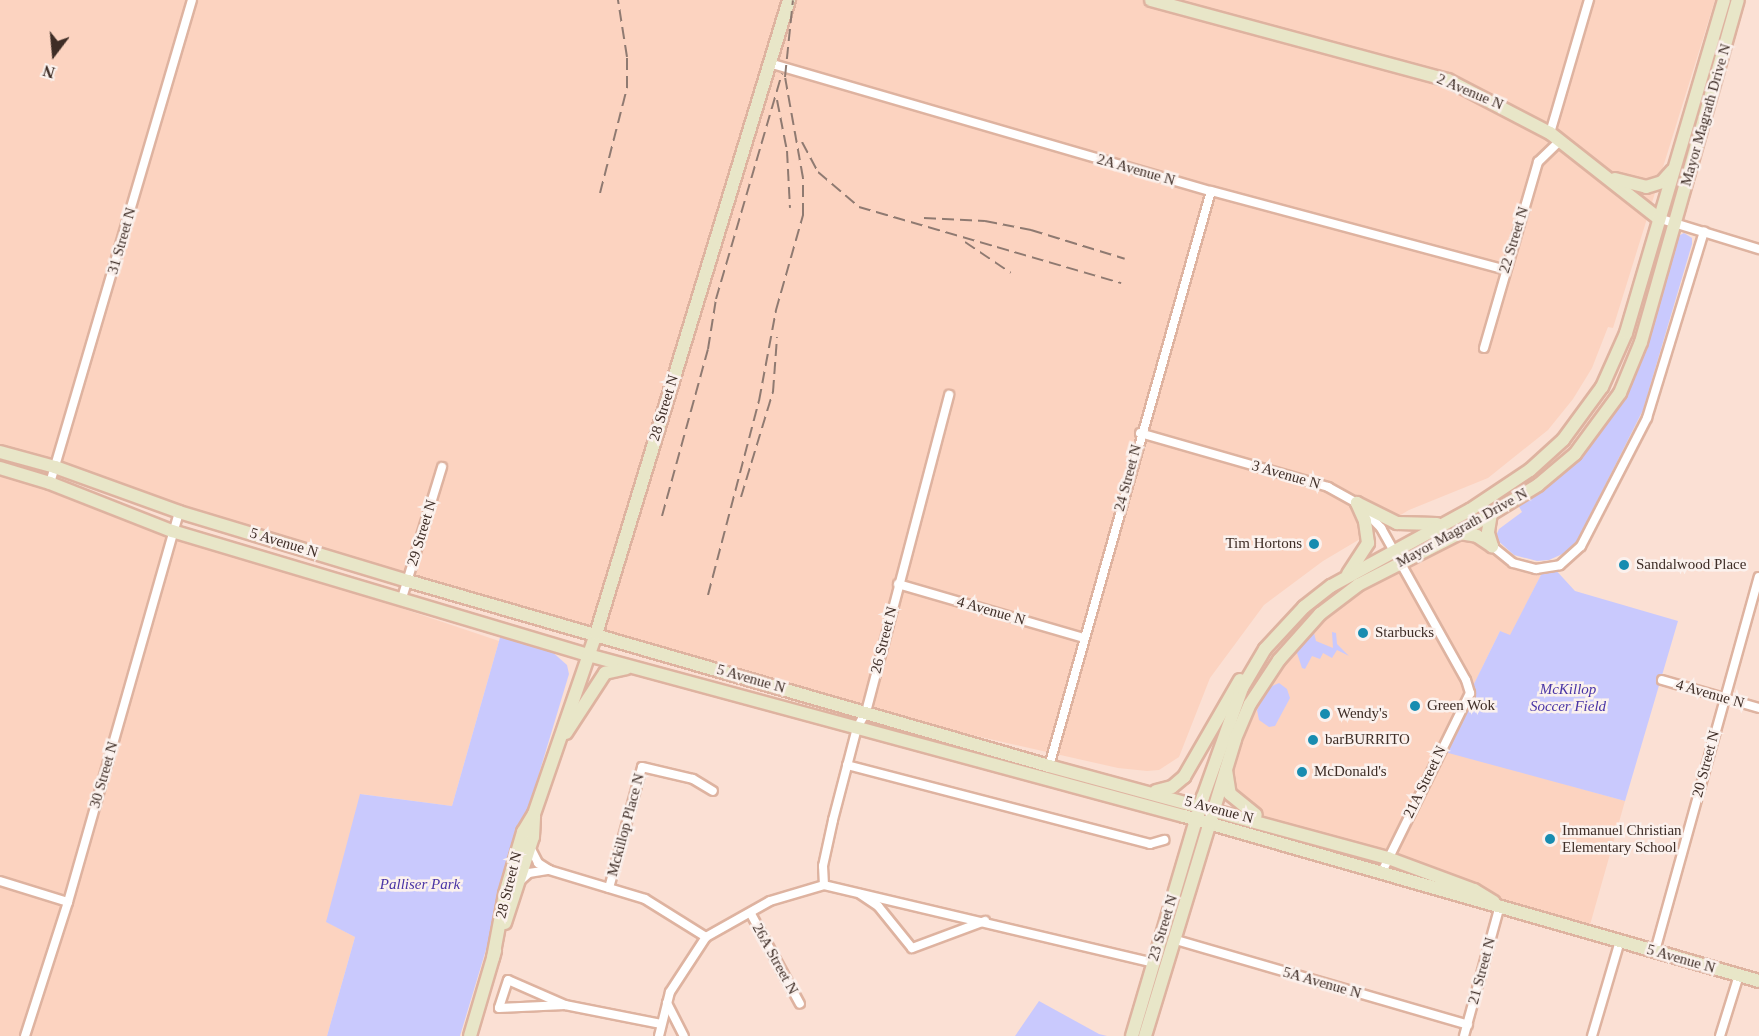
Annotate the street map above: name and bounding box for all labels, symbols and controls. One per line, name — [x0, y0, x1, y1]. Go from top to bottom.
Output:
north arrow — [24, 24, 84, 84]
street label: Mayor Magrath Drive N — [1677, 42, 1735, 188]
text: N — [41, 62, 57, 82]
street label: 2 Avenue N — [1434, 70, 1506, 114]
street label: 2A Avenue N — [1094, 150, 1178, 190]
street label: 22 Street N — [1495, 205, 1533, 275]
street label: 31 Street N — [104, 206, 140, 276]
street label: 28 Street N — [645, 373, 683, 443]
street label: 24 Street N — [1110, 443, 1146, 513]
street label: 3 Avenue N — [1249, 457, 1323, 493]
street label: Mayor Magrath Drive N — [1393, 484, 1531, 572]
street label: 29 Street N — [403, 498, 441, 568]
street label: 5 Avenue N — [247, 524, 321, 562]
place label: Tim Hortons — [1225, 535, 1302, 553]
marker: Tim Hortons — [1307, 537, 1321, 551]
place label: Sandalwood Place — [1636, 556, 1746, 574]
marker: Sandalwood Place — [1617, 558, 1631, 572]
street label: 4 Avenue N — [954, 593, 1028, 629]
street label: 26 Street N — [867, 605, 901, 675]
place label: Starbucks — [1375, 624, 1434, 642]
marker: Starbucks — [1356, 626, 1370, 640]
street label: 5 Avenue N — [714, 661, 788, 697]
street label: 4 Avenue N — [1673, 676, 1747, 712]
park label: McKillop Soccer Field — [1530, 680, 1606, 715]
place label: Green Wok — [1427, 697, 1495, 715]
marker: Green Wok — [1408, 699, 1422, 713]
place label: Wendy's — [1337, 705, 1388, 723]
marker: Wendy's — [1318, 707, 1332, 721]
street label: 20 Street N — [1688, 729, 1724, 799]
place label: barBURRITO — [1325, 731, 1410, 749]
marker: barBURRITO — [1306, 733, 1320, 747]
street label: 30 Street N — [86, 740, 122, 810]
street label: 21A Street N — [1400, 742, 1450, 822]
place label: McDonald's — [1314, 763, 1387, 781]
marker: McDonald's — [1295, 765, 1309, 779]
street label: Mckillop Place N — [604, 772, 648, 878]
street label: 5 Avenue N — [1182, 792, 1256, 828]
place label: Immanuel Christian Elementary School — [1562, 821, 1682, 856]
marker: Immanuel Christian Elementary School — [1543, 832, 1557, 846]
street label: 28 Street N — [492, 850, 526, 920]
park label: Palliser Park — [380, 876, 460, 894]
street label: 23 Street N — [1144, 893, 1182, 963]
street label: 26A Street N — [748, 920, 802, 998]
street label: 21 Street N — [1464, 936, 1500, 1006]
street label: 5 Avenue N — [1644, 941, 1718, 977]
street label: 5A Avenue N — [1280, 963, 1364, 1003]

